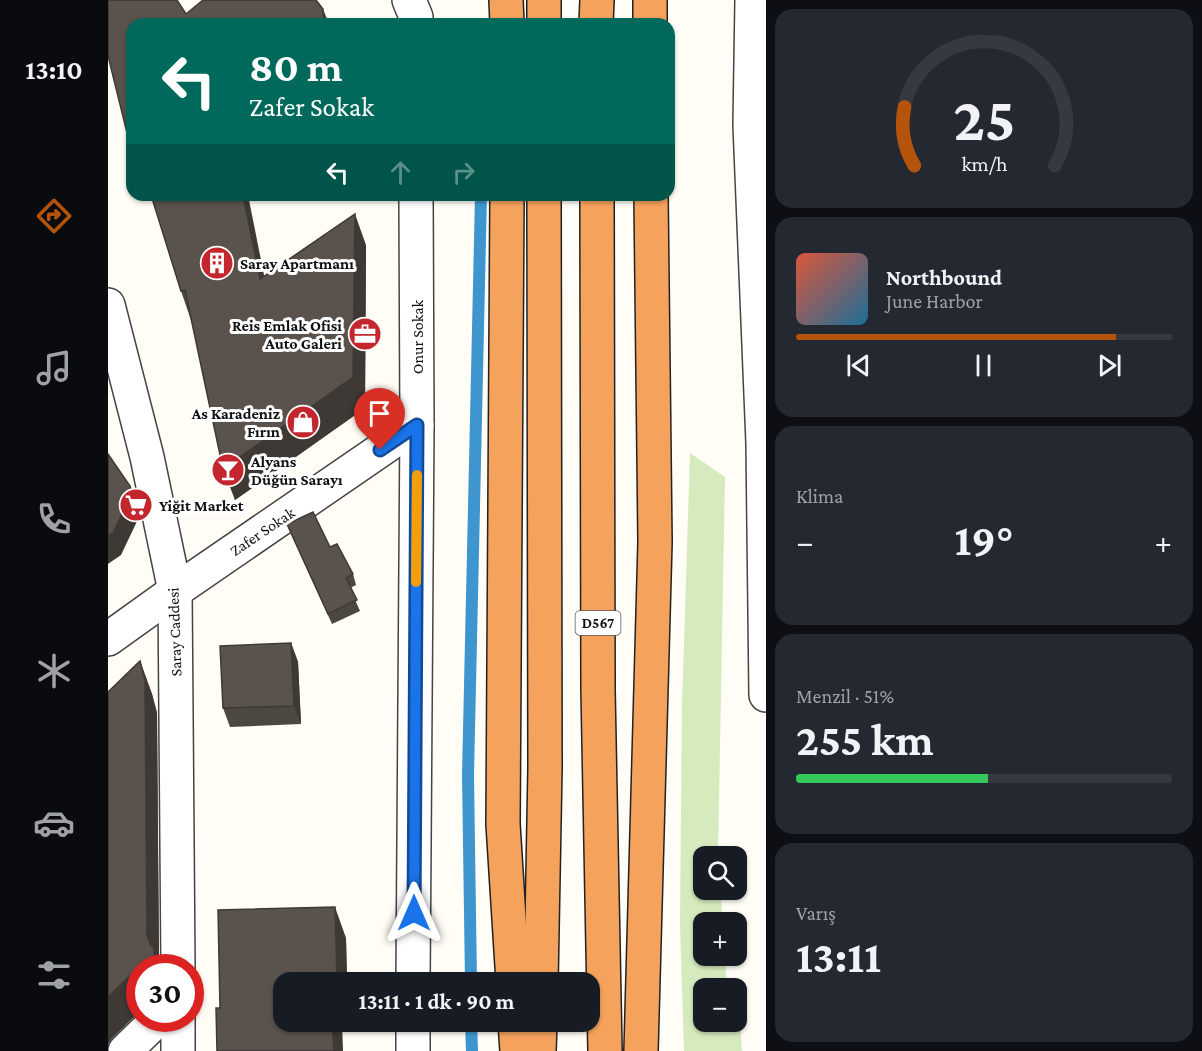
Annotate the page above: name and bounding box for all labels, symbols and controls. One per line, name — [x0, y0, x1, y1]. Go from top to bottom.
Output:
icon: left — [150, 42, 228, 120]
text: 80 m — [249, 43, 343, 90]
text: 13:10 — [25, 55, 83, 85]
text: 25 — [953, 84, 1015, 153]
text: Zafer Sokak — [249, 92, 374, 122]
text: km/h — [961, 152, 1008, 176]
icon: left — [321, 156, 354, 189]
icon: ahead — [384, 156, 417, 189]
icon: right — [447, 156, 480, 189]
icon: directions — [33, 195, 75, 237]
building icon: Saray Apartmanı — [199, 245, 235, 281]
place label: Saray Apartmanı — [240, 255, 354, 272]
text: Northbound — [886, 265, 1002, 290]
text: June Harbor — [886, 290, 983, 312]
street label: Onur Sokak — [409, 299, 426, 374]
office icon: Reis Emlak Ofisi Auto Galeri — [347, 316, 383, 352]
place label: Reis Emlak Ofisi Auto Galeri — [232, 317, 342, 352]
icon: music — [33, 347, 75, 389]
icon: previous — [842, 349, 875, 382]
icon: pause — [967, 349, 1000, 382]
icon: next — [1093, 349, 1126, 382]
pin — [354, 388, 405, 450]
icon: arrive — [363, 397, 396, 430]
shop icon: As Karadeniz Fırın — [285, 404, 321, 440]
place label: As Karadeniz Fırın — [191, 405, 281, 440]
bar icon: Alyans Düğün Sarayı — [210, 452, 246, 488]
place label: Alyans Düğün Sarayı — [250, 453, 343, 488]
text: Klima — [796, 485, 843, 507]
supermarket icon: Yiğit Market — [118, 487, 154, 523]
place label: Yiğit Market — [159, 497, 244, 514]
icon: phone — [33, 498, 75, 540]
street label: Zafer Sokak — [227, 503, 298, 559]
text: 19° — [955, 515, 1013, 565]
text: − — [796, 523, 813, 560]
text: + — [1155, 523, 1172, 560]
street label: Saray Caddesi — [164, 587, 186, 677]
road number: D567 — [576, 611, 620, 635]
icon: climate — [33, 650, 75, 692]
text: Menzil · 51% — [796, 685, 894, 707]
text: 255 km — [796, 715, 934, 765]
icon: car — [33, 802, 75, 844]
map controls — [693, 846, 747, 1032]
button: search — [693, 846, 747, 900]
position arrow — [382, 881, 446, 945]
text: Varış — [796, 902, 836, 924]
button: + — [693, 912, 747, 966]
text: 13:11 — [796, 932, 881, 982]
icon: filters — [33, 954, 75, 996]
speed limit sign: 30 — [126, 954, 204, 1032]
button: − — [693, 978, 747, 1032]
text: 13:11 · 1 dk · 90 m — [359, 989, 514, 1014]

